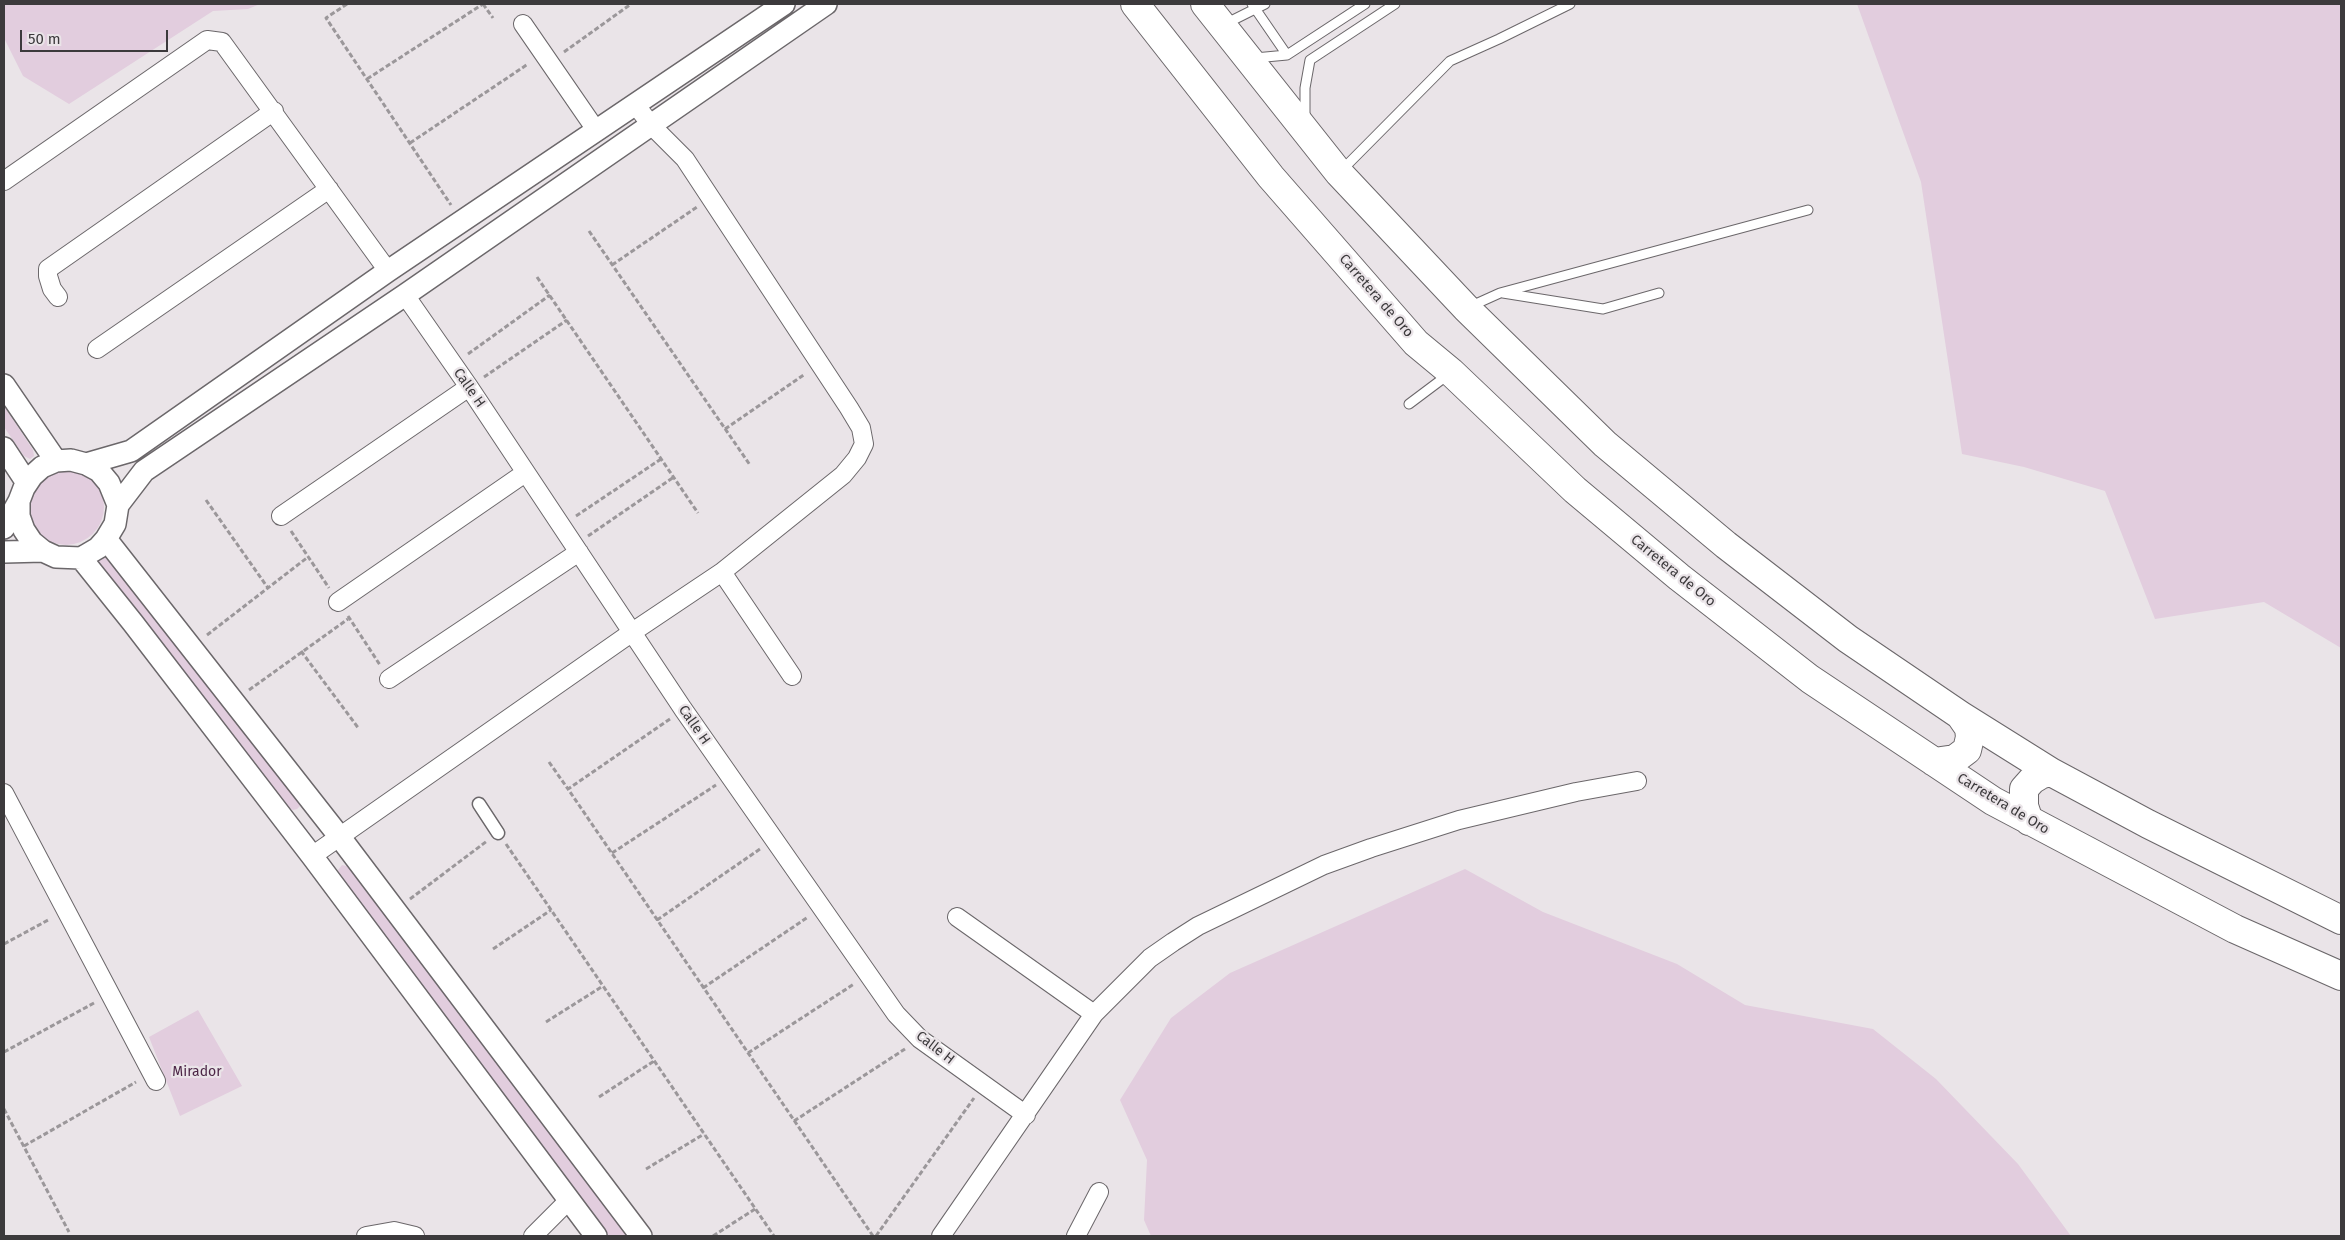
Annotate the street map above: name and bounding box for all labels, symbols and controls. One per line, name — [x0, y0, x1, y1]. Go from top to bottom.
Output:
scale bar — [22, 20, 170, 52]
text: 50 m — [28, 30, 61, 48]
street label: Carretera de Oro — [1335, 251, 1417, 341]
street label: Calle H — [449, 365, 489, 411]
street label: Carretera de Oro — [1627, 532, 1719, 610]
street label: Calle H — [674, 702, 714, 748]
street label: Carretera de Oro — [1954, 770, 2052, 838]
street label: Calle H — [912, 1028, 958, 1068]
park label: Mirador — [172, 1064, 222, 1080]

